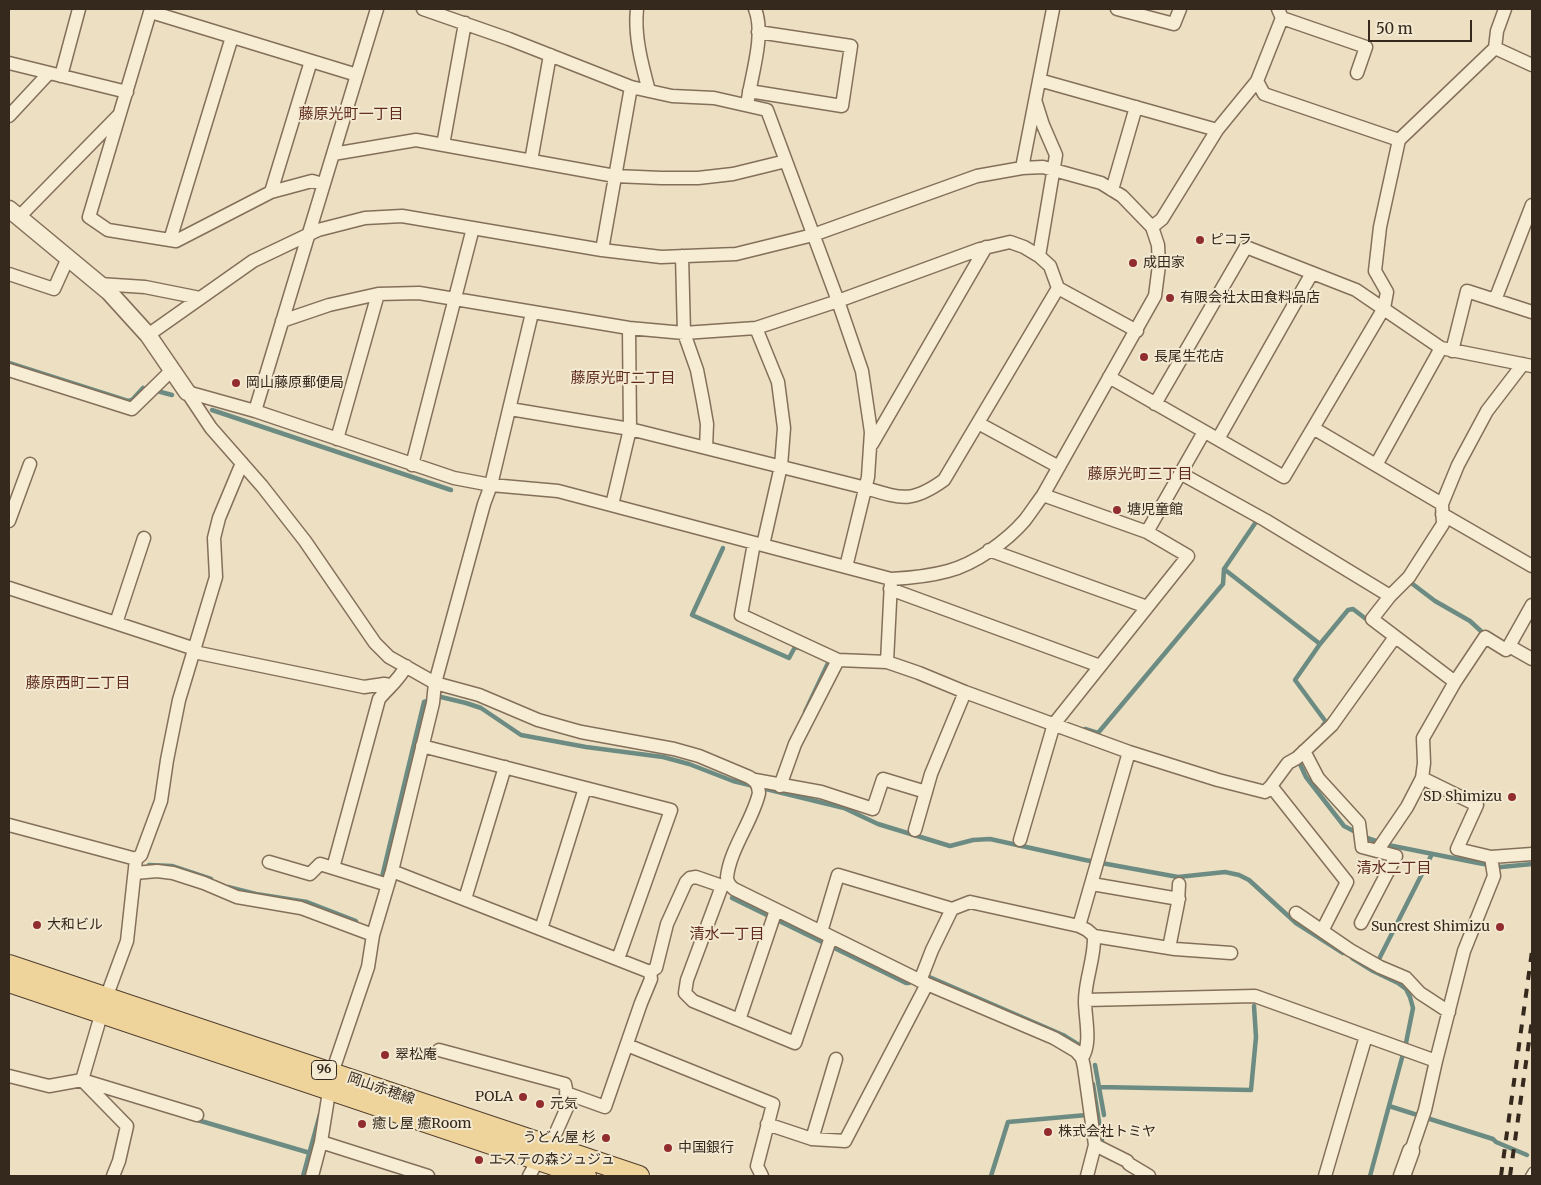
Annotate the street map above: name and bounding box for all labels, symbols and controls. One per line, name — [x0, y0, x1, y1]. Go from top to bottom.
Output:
scale bar — [1371, 10, 1475, 42]
text: 50 m — [1376, 19, 1413, 38]
district label: 藤原光町一丁目 — [299, 106, 403, 124]
place label: ピコラ — [1210, 232, 1252, 248]
marker: ピコラ — [1194, 234, 1206, 246]
place label: 成田家 — [1143, 255, 1185, 271]
marker: 成田家 — [1127, 257, 1139, 269]
place label: 有限会社太田食料品店 — [1180, 290, 1320, 306]
marker: 有限会社太田食料品店 — [1164, 292, 1176, 304]
place label: 長尾生花店 — [1154, 349, 1224, 365]
marker: 長尾生花店 — [1138, 351, 1150, 363]
district label: 藤原光町二丁目 — [571, 370, 675, 388]
place label: 岡山藤原郵便局 — [246, 375, 344, 391]
marker: 岡山藤原郵便局 — [230, 377, 242, 389]
district label: 藤原光町三丁目 — [1088, 466, 1192, 484]
place label: 塘児童館 — [1127, 502, 1183, 518]
marker: 塘児童館 — [1111, 504, 1123, 516]
district label: 藤原西町二丁目 — [26, 675, 130, 693]
place label: SD Shimizu — [1423, 789, 1502, 805]
marker: SD Shimizu — [1506, 791, 1518, 803]
district label: 清水二丁目 — [1357, 860, 1431, 878]
place label: 大和ビル — [47, 917, 103, 933]
marker: 大和ビル — [31, 919, 43, 931]
place label: Suncrest Shimizu — [1371, 919, 1490, 935]
marker: Suncrest Shimizu — [1494, 921, 1506, 933]
district label: 清水一丁目 — [690, 926, 764, 944]
place label: 翠松庵 — [395, 1047, 437, 1063]
marker: 翠松庵 — [379, 1049, 391, 1061]
road number: 96 — [312, 1060, 336, 1080]
street label: 岡山赤穂線 — [345, 1070, 417, 1108]
place label: POLA — [475, 1089, 513, 1105]
marker: POLA — [517, 1091, 529, 1103]
place label: 元気 — [550, 1096, 578, 1112]
marker: 元気 — [534, 1098, 546, 1110]
place label: 癒し屋 癒Room — [372, 1116, 472, 1132]
marker: 癒し屋 癒Room — [356, 1118, 368, 1130]
place label: 株式会社トミヤ — [1058, 1124, 1156, 1140]
marker: 株式会社トミヤ — [1042, 1126, 1054, 1138]
place label: うどん屋 杉 — [523, 1130, 596, 1146]
marker: うどん屋 杉 — [600, 1132, 612, 1144]
place label: 中国銀行 — [678, 1140, 734, 1156]
marker: 中国銀行 — [662, 1142, 674, 1154]
place label: エステの森ジュジュ — [489, 1152, 615, 1168]
marker: エステの森ジュジュ — [473, 1154, 485, 1166]

